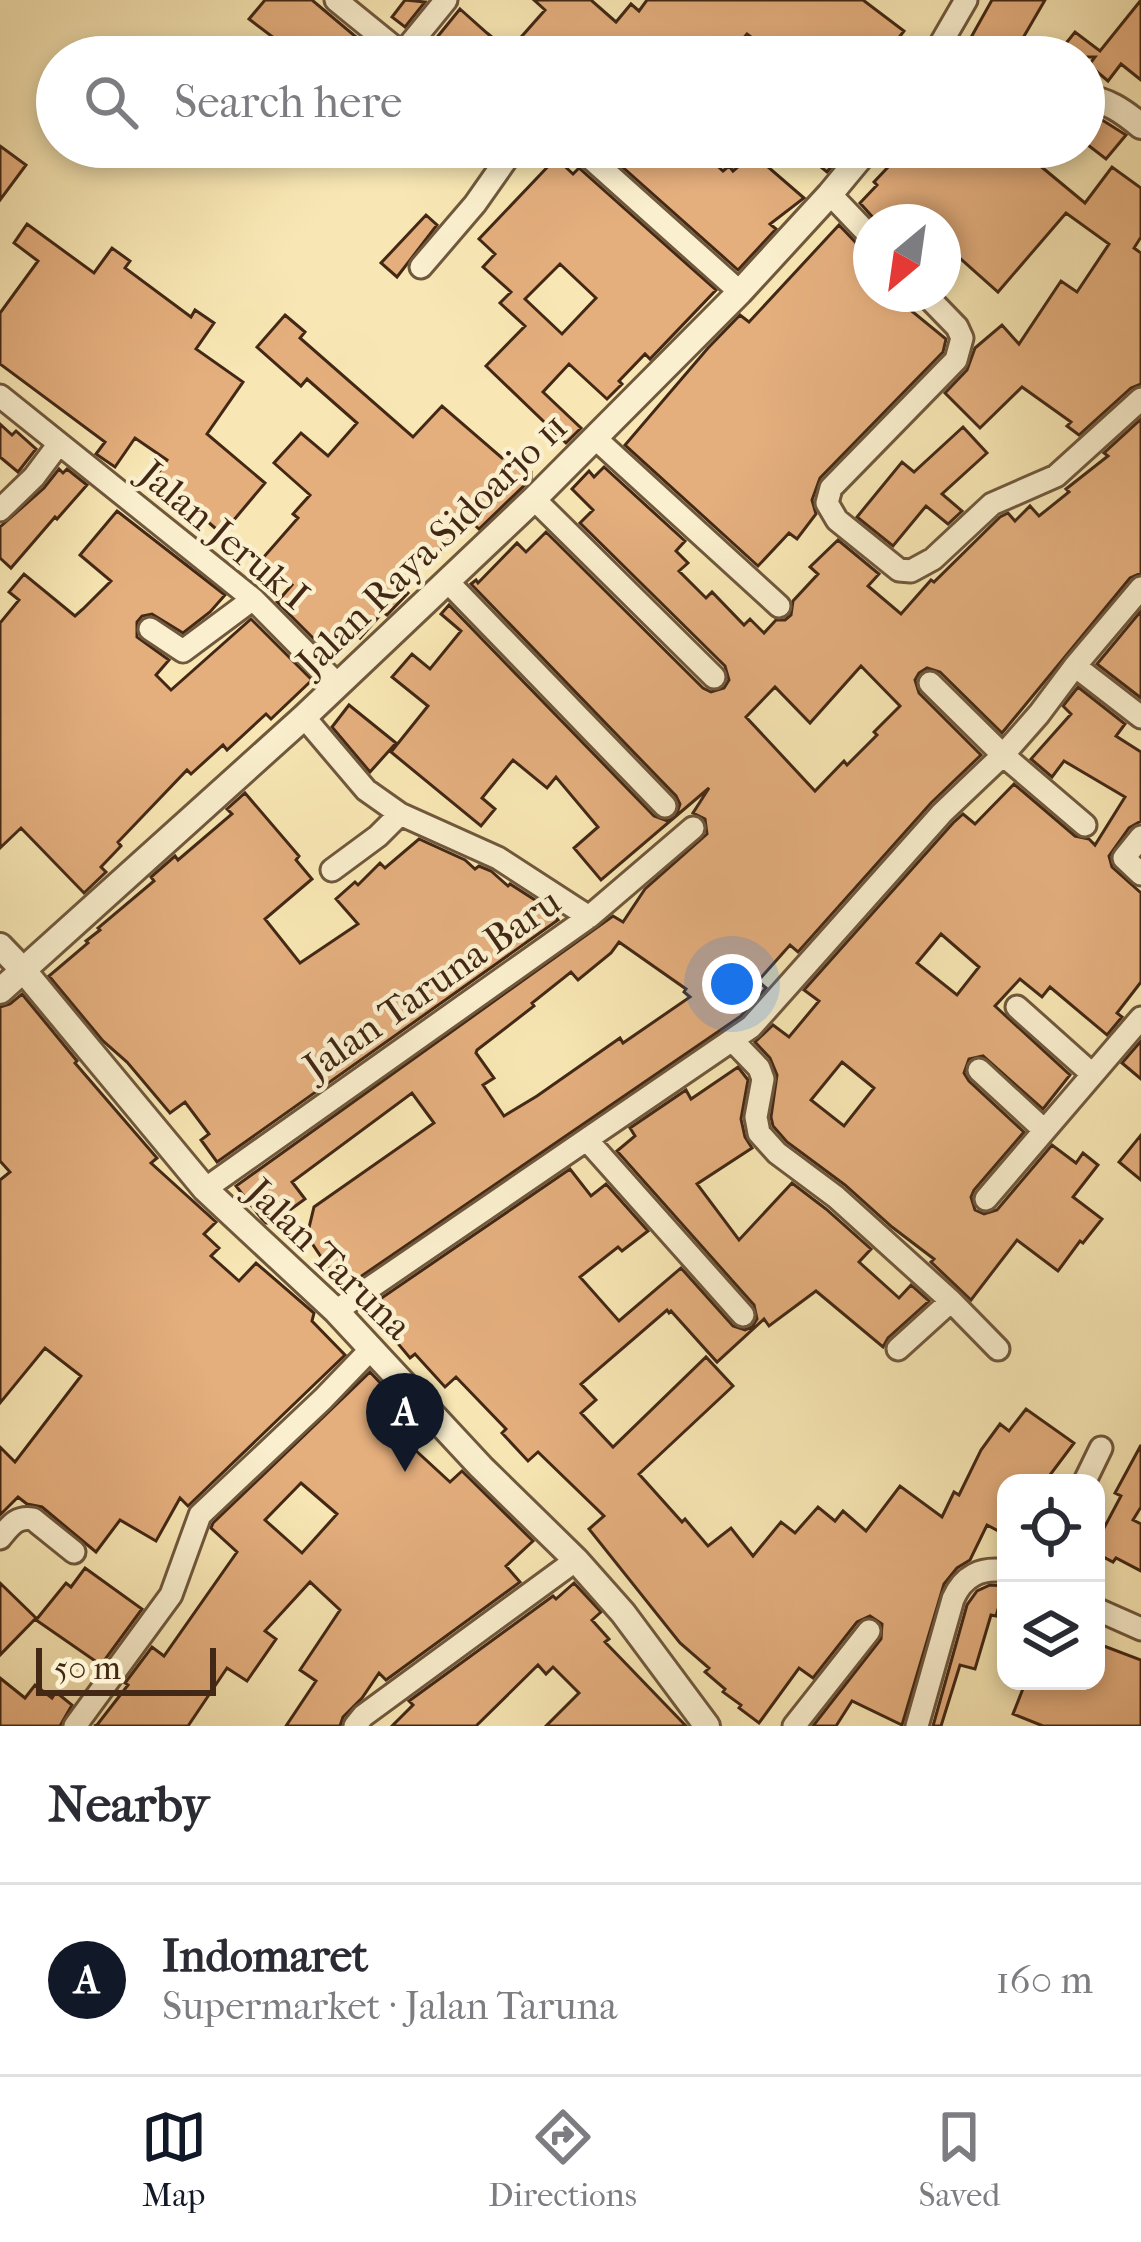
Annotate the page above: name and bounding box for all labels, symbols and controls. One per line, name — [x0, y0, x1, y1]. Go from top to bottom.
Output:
search box — [36, 36, 1105, 168]
icon: search — [78, 69, 144, 135]
text: Search here — [174, 76, 402, 129]
north arrow — [853, 204, 961, 312]
street label: Jalan Raya Sidoarjo 11 — [285, 403, 577, 687]
street label: Jalan Jeruk I — [128, 449, 318, 619]
street label: Jalan Taruna Baru — [292, 878, 569, 1091]
your location — [702, 954, 762, 1014]
street label: Jalan Taruna — [235, 1167, 422, 1350]
pin: A — [366, 1373, 444, 1472]
map controls — [997, 1474, 1105, 1690]
button: locate — [997, 1474, 1105, 1582]
button: layers — [997, 1582, 1105, 1690]
scale bar — [36, 1642, 216, 1695]
text: 50 m — [54, 1649, 121, 1688]
text: Nearby — [48, 1774, 209, 1834]
text: Indomaret — [162, 1930, 368, 1983]
text: A — [74, 1957, 100, 2003]
text: 160 m — [996, 1957, 1093, 2003]
text: Supermarket · Jalan Taruna — [162, 1983, 617, 2029]
tab: Map — [141, 2104, 207, 2215]
tab: Directions — [488, 2104, 637, 2215]
tab: Saved — [918, 2104, 1000, 2215]

